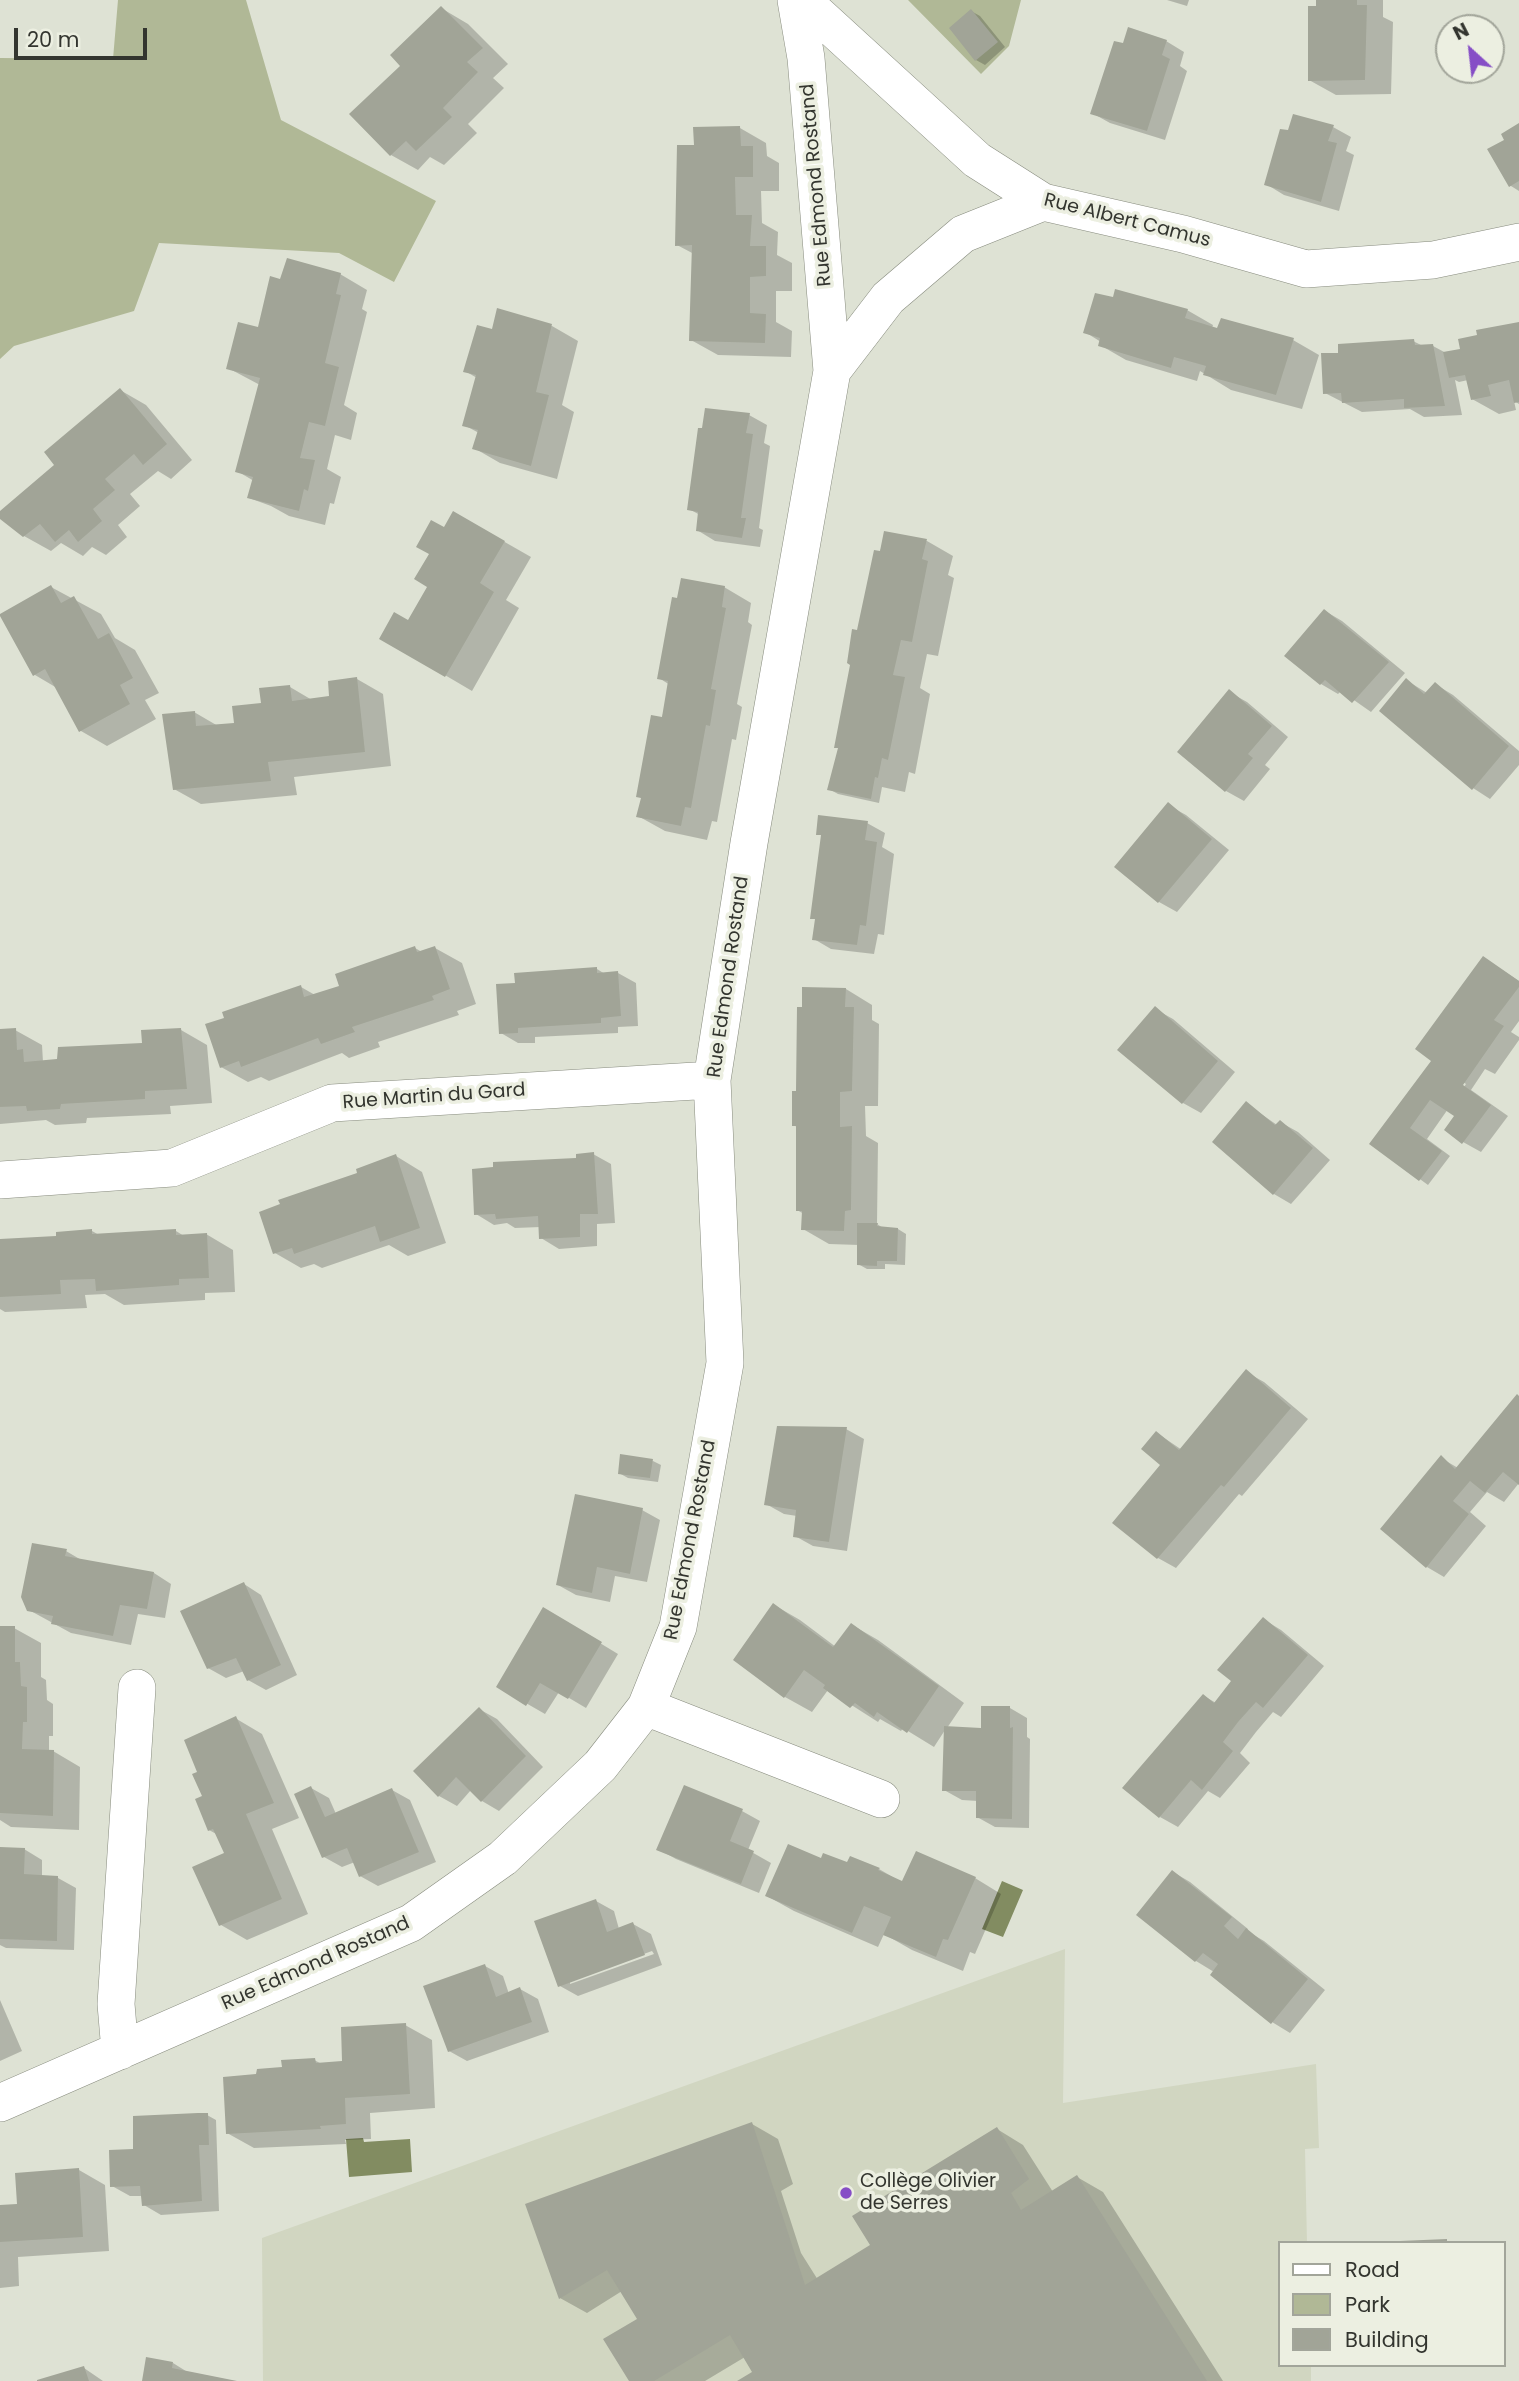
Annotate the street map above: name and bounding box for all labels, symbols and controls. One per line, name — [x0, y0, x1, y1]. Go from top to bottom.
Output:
scale bar — [18, 14, 150, 58]
north arrow — [1435, 14, 1505, 84]
text: N — [1449, 16, 1474, 47]
text: 20 m — [27, 25, 80, 54]
street label: Rue Edmond Rostand — [797, 83, 837, 287]
street label: Rue Albert Camus — [1041, 189, 1213, 253]
street label: Rue Edmond Rostand — [704, 875, 754, 1079]
street label: Rue Martin du Gard — [342, 1079, 526, 1115]
street label: Rue Edmond Rostand — [660, 1438, 722, 1642]
street label: Rue Edmond Rostand — [218, 1912, 414, 2016]
place label: Collège Olivier de Serres — [860, 2171, 996, 2215]
marker: Collège Olivier de Serres — [838, 2185, 854, 2201]
legend — [1278, 2241, 1505, 2367]
text: Road — [1345, 2255, 1400, 2284]
text: Park — [1345, 2290, 1390, 2319]
text: Building — [1345, 2325, 1429, 2354]

